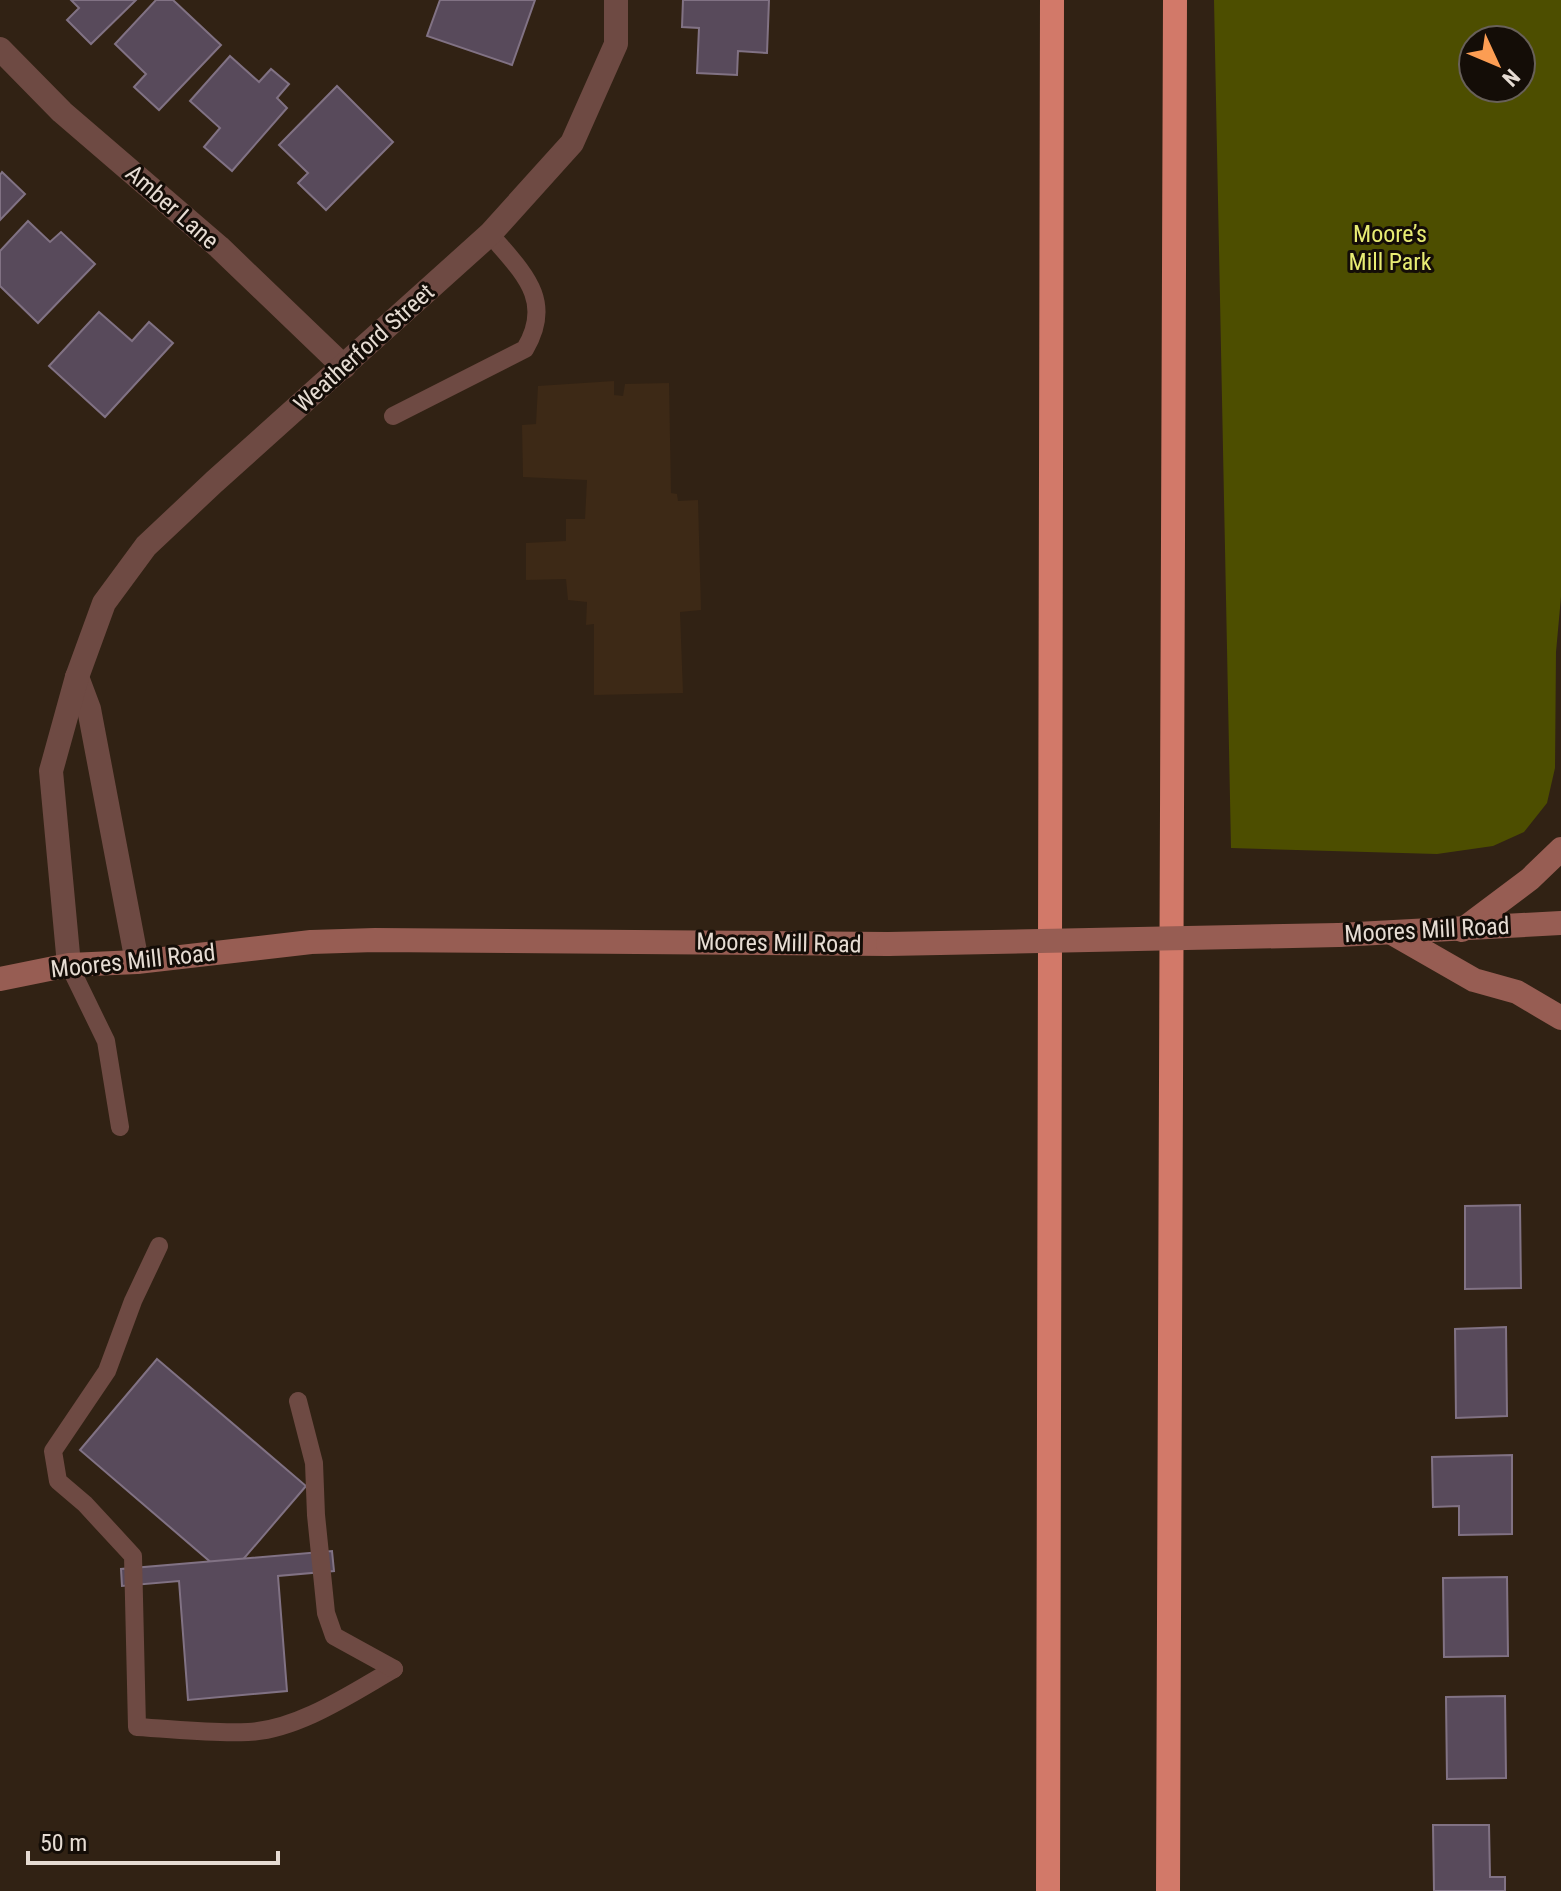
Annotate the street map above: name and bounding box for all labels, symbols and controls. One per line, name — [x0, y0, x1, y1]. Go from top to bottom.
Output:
north arrow — [1457, 24, 1537, 104]
text: N — [1497, 64, 1525, 91]
street label: Amber Lane — [120, 159, 224, 255]
park label: Moore’s Mill Park — [1349, 220, 1432, 276]
street label: Weatherford Street — [288, 278, 440, 418]
street label: Moores Mill Road — [1344, 912, 1510, 948]
street label: Moores Mill Road — [696, 928, 862, 958]
street label: Moores Mill Road — [49, 938, 217, 984]
scale bar — [28, 1815, 278, 1865]
text: 50 m — [40, 1829, 87, 1857]

